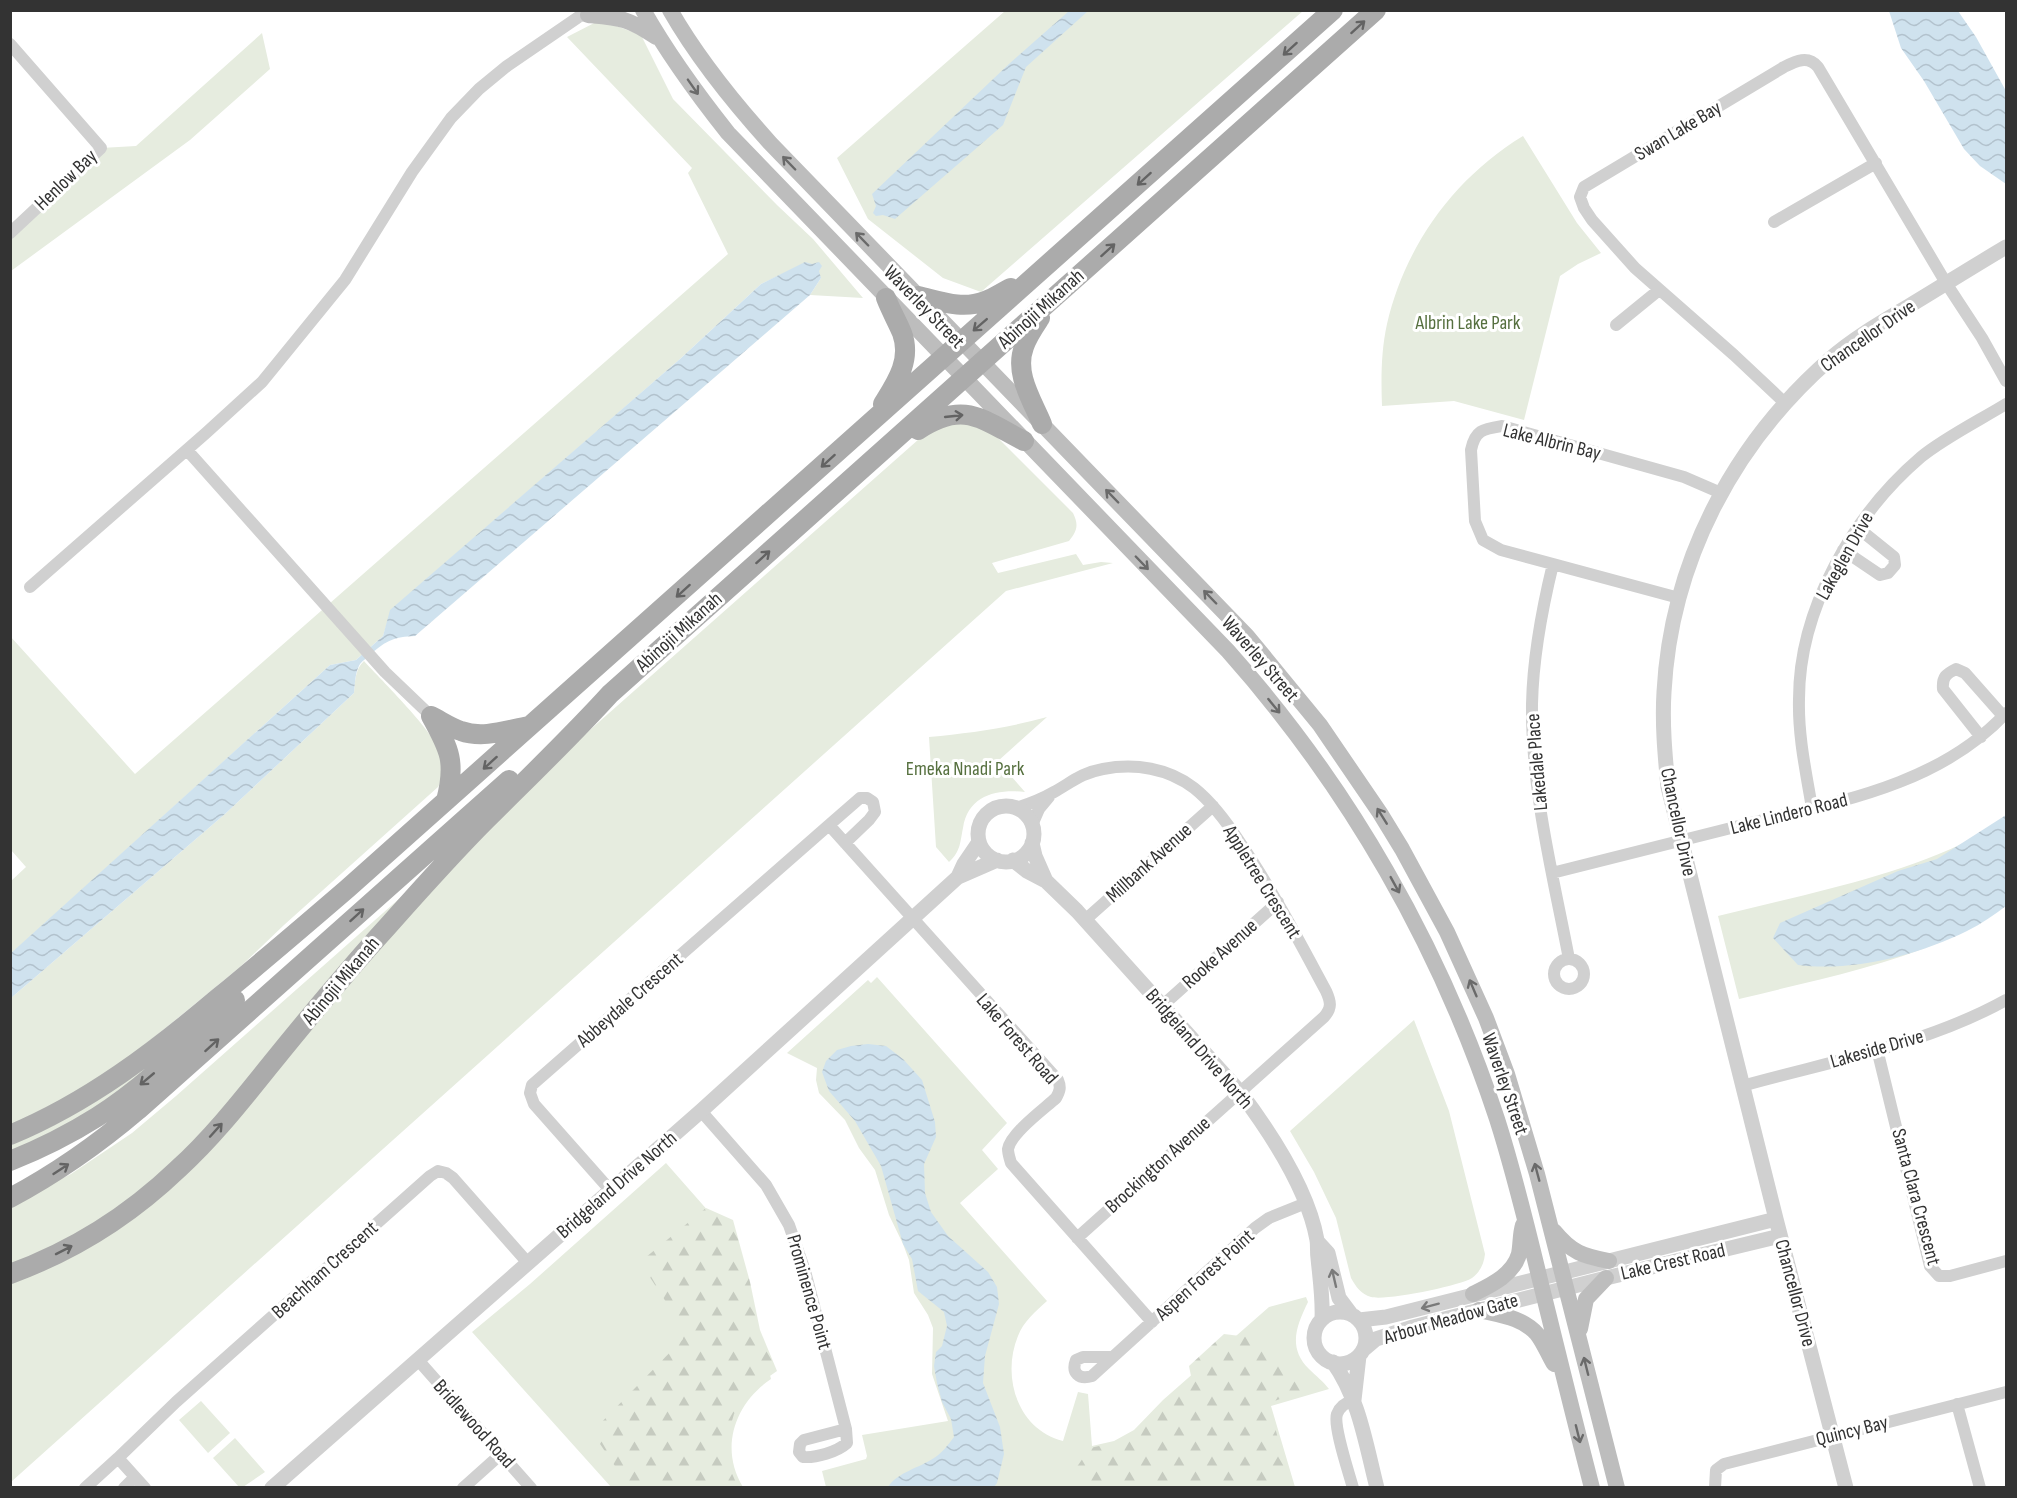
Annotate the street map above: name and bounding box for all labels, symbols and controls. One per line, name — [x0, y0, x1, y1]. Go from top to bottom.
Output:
one-way arrow — [1350, 20, 1365, 34]
one-way arrow — [1282, 42, 1297, 56]
one-way arrow — [687, 79, 699, 95]
street label: Swan Lake Bay — [1630, 96, 1726, 166]
street label: Henlow Bay — [30, 144, 102, 215]
one-way arrow — [782, 156, 797, 171]
one-way arrow — [1137, 172, 1152, 186]
one-way arrow — [855, 231, 870, 246]
one-way arrow — [1100, 243, 1115, 257]
street label: Waverley Street — [879, 260, 969, 354]
street label: Abinojii Mikanah — [992, 264, 1089, 355]
street label: Chancellor Drive — [1816, 295, 1920, 377]
park label: Albrin Lake Park — [1415, 311, 1521, 335]
one-way arrow — [973, 318, 988, 332]
one-way arrow — [944, 410, 964, 421]
street label: Lake Albrin Bay — [1501, 418, 1604, 466]
one-way arrow — [821, 454, 836, 468]
one-way arrow — [1105, 489, 1119, 504]
street label: Lakeglen Drive — [1811, 508, 1879, 604]
one-way arrow — [755, 550, 770, 564]
one-way arrow — [1135, 555, 1150, 570]
one-way arrow — [675, 584, 690, 598]
street label: Abinojii Mikanah — [630, 587, 727, 678]
one-way arrow — [1203, 590, 1217, 605]
street label: Waverley Street — [1216, 611, 1304, 707]
one-way arrow — [1268, 698, 1281, 714]
street label: Lakedale Place — [1521, 713, 1553, 811]
one-way arrow — [483, 756, 498, 770]
park label: Emeka Nnadi Park — [906, 757, 1025, 781]
street label: Chancellor Drive — [1655, 766, 1701, 878]
street label: Lake Lindero Road — [1728, 788, 1850, 840]
one-way arrow — [1376, 808, 1388, 825]
street label: Millbank Avenue — [1101, 818, 1197, 908]
street label: Appletree Crescent — [1217, 820, 1306, 943]
one-way arrow — [1389, 876, 1401, 893]
one-way arrow — [349, 908, 364, 922]
street label: Rooke Avenue — [1177, 914, 1263, 994]
street label: Abinojii Mikanah — [297, 932, 385, 1031]
street label: Abbeydale Crescent — [571, 947, 688, 1053]
one-way arrow — [1467, 980, 1478, 998]
street label: Bridgeland Drive North — [1140, 984, 1258, 1114]
street label: Lake Forest Road — [971, 989, 1063, 1089]
street label: Lakeside Drive — [1828, 1024, 1926, 1074]
street label: Waverley Street — [1476, 1030, 1534, 1138]
one-way arrow — [204, 1038, 219, 1052]
one-way arrow — [139, 1073, 155, 1086]
street label: Brockington Avenue — [1100, 1111, 1216, 1219]
one-way arrow — [209, 1123, 223, 1138]
street label: Bridgeland Drive North — [552, 1126, 682, 1244]
street label: Santa Clara Crescent — [1886, 1126, 1946, 1268]
one-way arrow — [52, 1162, 69, 1174]
one-way arrow — [1531, 1163, 1542, 1182]
street label: Beachham Crescent — [267, 1216, 383, 1324]
street label: Aspen Forest Point — [1150, 1224, 1259, 1326]
street label: Prominence Point — [781, 1232, 837, 1352]
street label: Chancellor Drive — [1769, 1237, 1821, 1349]
street label: Lake Crest Road — [1618, 1238, 1728, 1286]
one-way arrow — [55, 1244, 72, 1256]
one-way arrow — [1327, 1268, 1339, 1287]
street label: Arbour Meadow Gate — [1380, 1288, 1521, 1350]
one-way arrow — [1421, 1300, 1440, 1312]
one-way arrow — [1580, 1357, 1592, 1376]
street label: Bridlewood Road — [428, 1375, 520, 1473]
street label: Quincy Bay — [1813, 1410, 1891, 1452]
one-way arrow — [1573, 1424, 1584, 1443]

